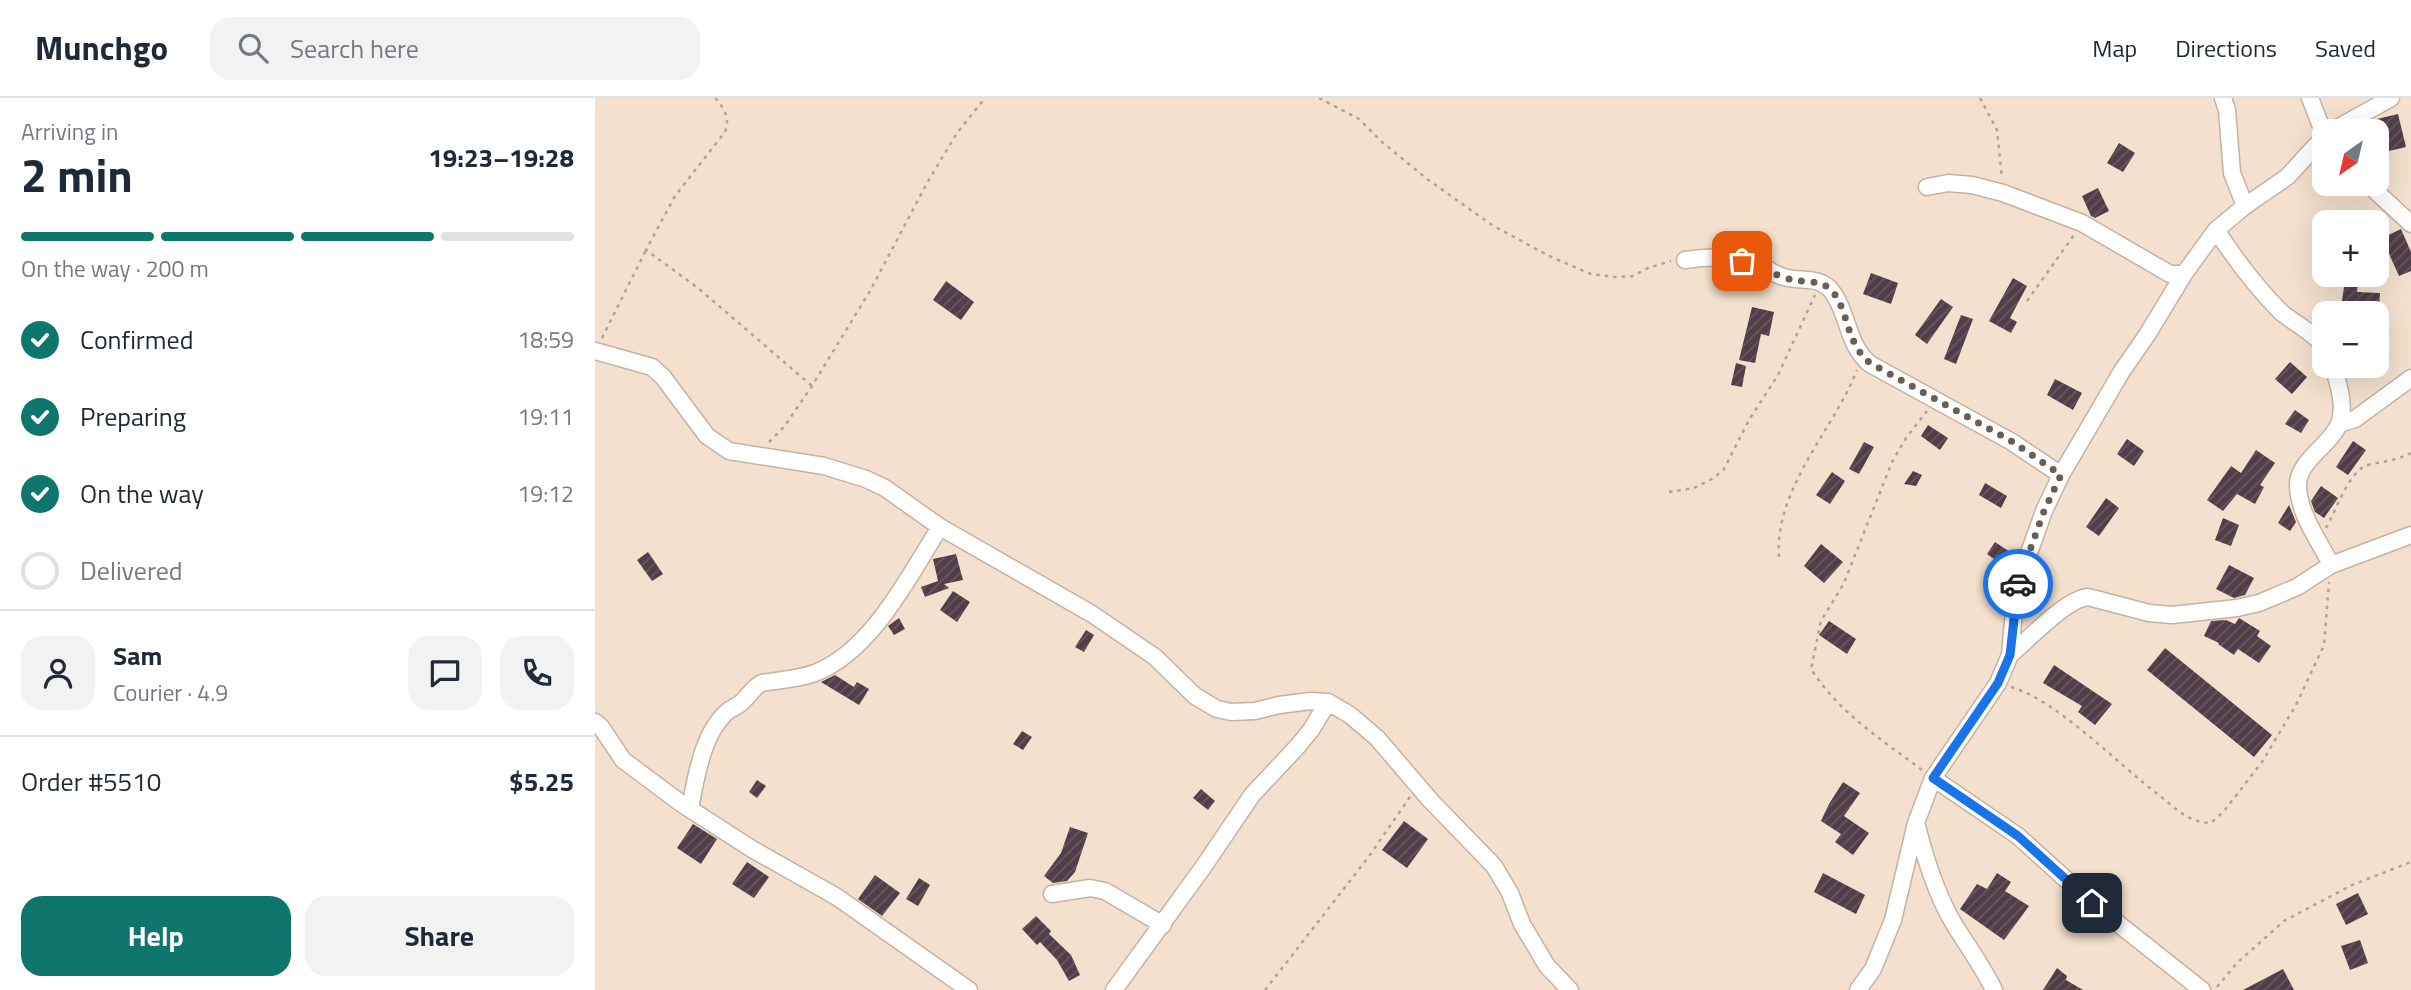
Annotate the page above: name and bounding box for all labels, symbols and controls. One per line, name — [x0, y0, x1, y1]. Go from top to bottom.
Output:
search box — [210, 17, 700, 80]
text: Munchgo — [35, 23, 168, 73]
icon: search — [234, 29, 272, 67]
text: Search here — [290, 29, 419, 68]
text: Map — [2092, 30, 2137, 66]
text: Directions — [2175, 30, 2277, 66]
text: Saved — [2315, 30, 2376, 66]
text: Arriving in — [21, 114, 118, 149]
north arrow — [2312, 119, 2389, 196]
map controls — [2312, 119, 2389, 378]
text: 19:23–19:28 — [428, 138, 574, 177]
text: 2 min — [21, 140, 133, 210]
button: + — [2312, 210, 2389, 287]
pin — [1712, 231, 1772, 291]
icon: bag — [1723, 242, 1761, 280]
text: On the way · 200 m — [21, 251, 209, 286]
button: − — [2312, 301, 2389, 378]
text: Confirmed — [80, 320, 194, 359]
icon: check — [21, 321, 59, 359]
text: 18:59 — [517, 322, 574, 357]
text: Preparing — [80, 397, 186, 436]
icon: check — [21, 398, 59, 436]
text: 19:11 — [517, 399, 574, 434]
text: On the way — [80, 474, 204, 513]
icon: check — [21, 475, 59, 513]
text: 19:12 — [517, 476, 574, 511]
courier — [1983, 549, 2053, 619]
text: Delivered — [80, 551, 183, 590]
icon: car — [1999, 565, 2037, 603]
button: person — [21, 636, 95, 710]
text: Sam — [113, 636, 162, 675]
button: chat — [408, 636, 482, 710]
button: phone — [500, 636, 574, 710]
text: Courier · 4.9 — [113, 675, 228, 710]
text: Order #5510 — [21, 762, 161, 801]
text: $5.25 — [509, 762, 574, 801]
pin — [2062, 873, 2122, 933]
icon: home — [2073, 884, 2111, 922]
button: Help — [21, 896, 291, 976]
button: Share — [305, 896, 574, 976]

